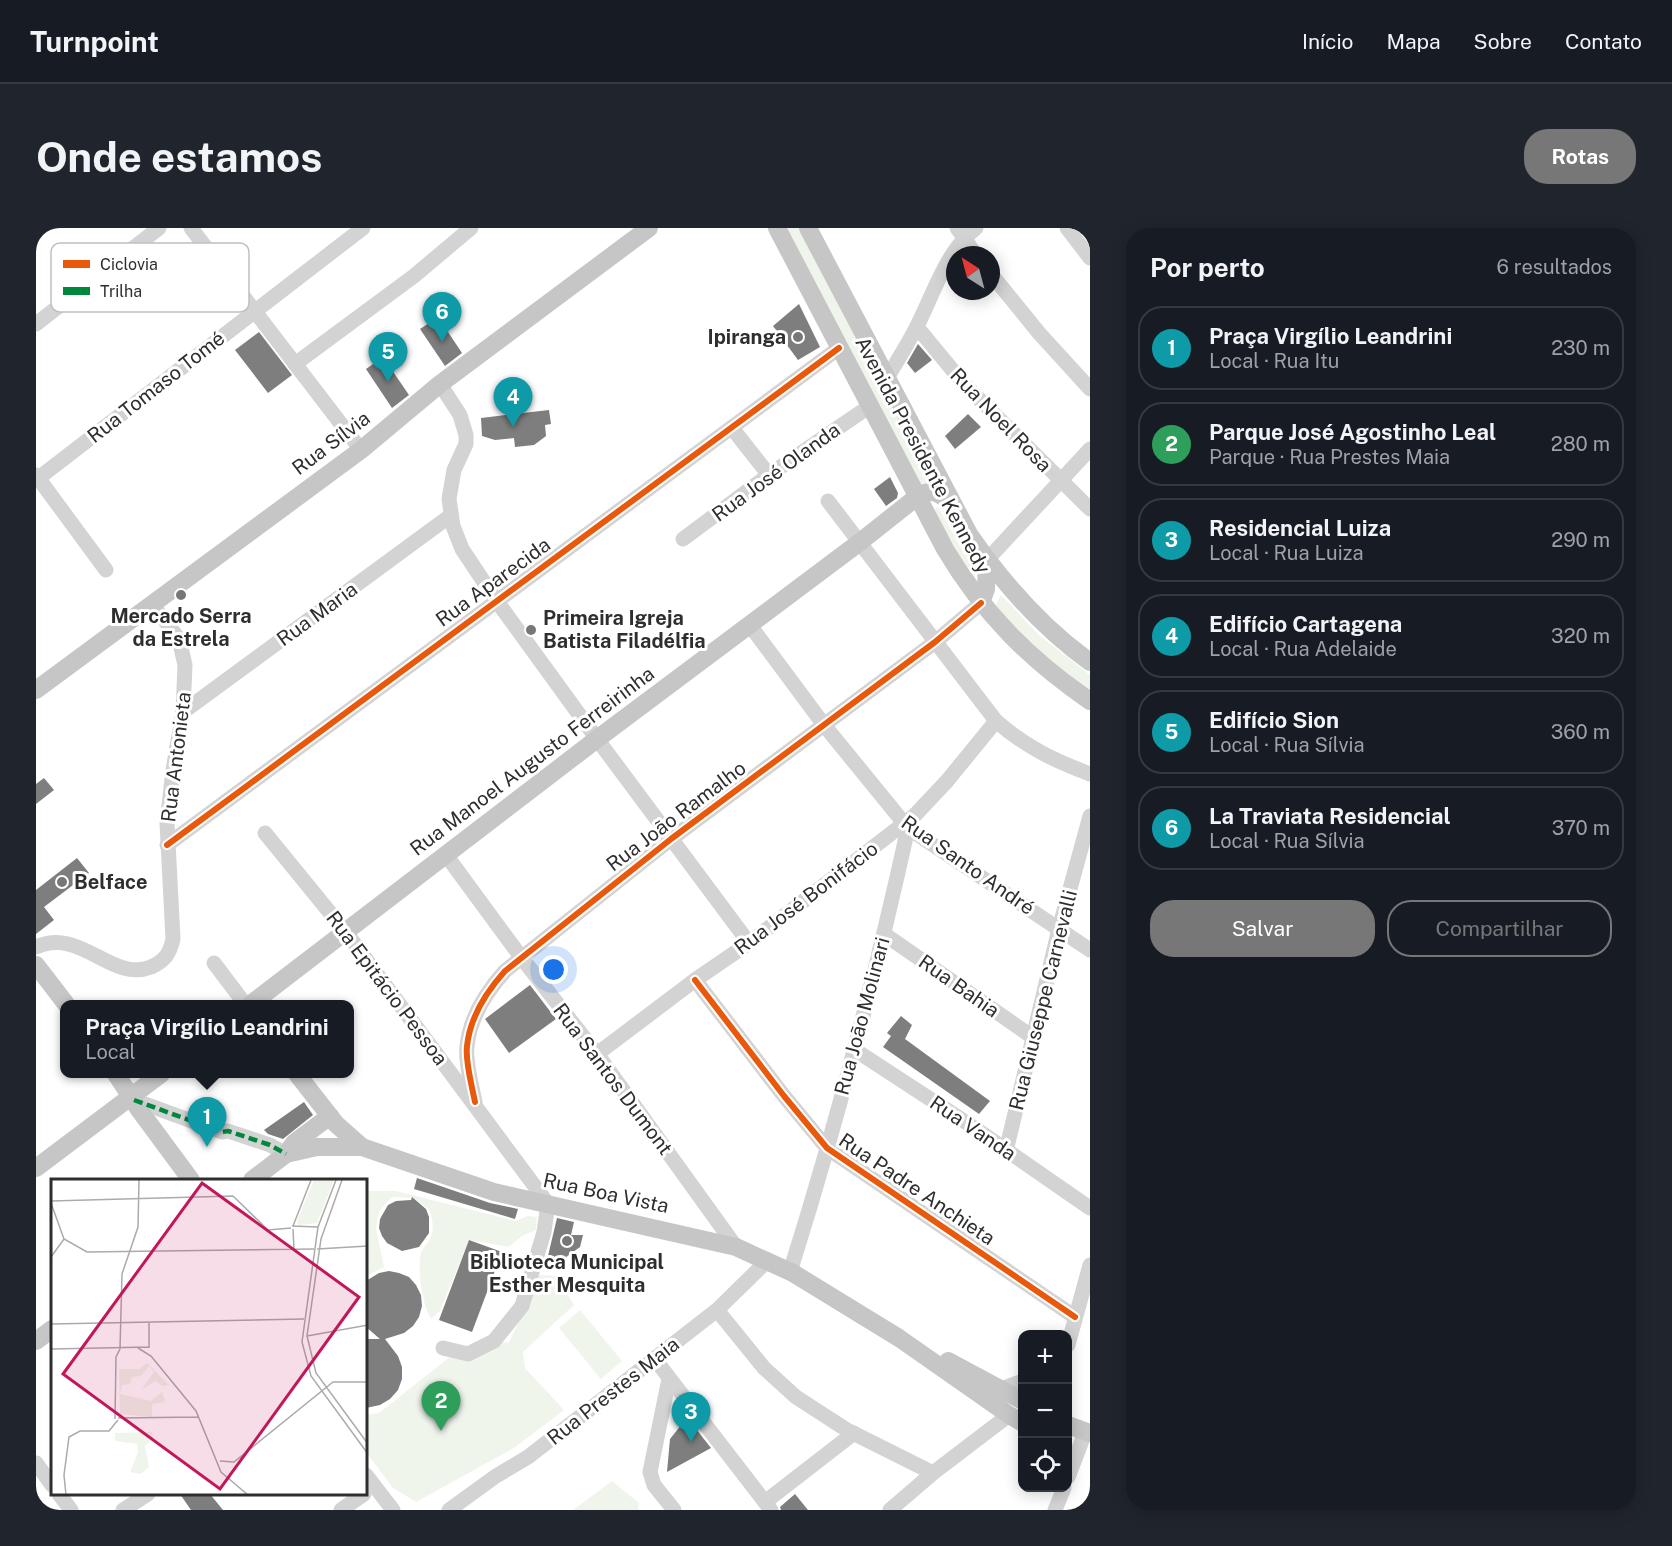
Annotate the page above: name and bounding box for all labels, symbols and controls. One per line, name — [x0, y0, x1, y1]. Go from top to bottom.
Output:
text: Turnpoint — [30, 25, 159, 58]
text: Início — [1302, 29, 1353, 54]
text: Mapa — [1386, 29, 1441, 54]
text: Sobre — [1474, 29, 1532, 54]
text: Contato — [1565, 29, 1642, 54]
button: Rotas — [1524, 129, 1636, 184]
text: Onde estamos — [36, 132, 322, 181]
legend — [51, 243, 249, 312]
north arrow — [946, 246, 1000, 300]
text: Por perto — [1150, 252, 1265, 283]
text: Ciclovia — [100, 255, 158, 274]
text: 6 resultados — [1497, 255, 1612, 279]
text: Trilha — [100, 282, 142, 301]
pin: 6 — [422, 292, 462, 342]
text: Praça Virgílio Leandrini — [1209, 323, 1452, 349]
place label: Ipiranga — [708, 325, 786, 349]
street label: Rua Tomaso Tomé — [83, 326, 229, 448]
marker: Ipiranga — [791, 330, 805, 344]
pin: 5 — [368, 332, 408, 382]
street label: Avenida Presidente Kennedy — [850, 333, 996, 578]
text: 1 — [1167, 336, 1176, 360]
text: 230 m — [1551, 336, 1610, 360]
text: Local · Rua Itu — [1209, 349, 1339, 373]
street label: Rua Noel Rosa — [945, 363, 1057, 477]
pin: 4 — [494, 378, 532, 427]
street label: Rua Sílvia — [287, 406, 375, 480]
street label: Rua José Olanda — [707, 418, 845, 526]
text: Parque José Agostinho Leal — [1209, 419, 1496, 445]
text: 2 — [1165, 432, 1178, 456]
text: 280 m — [1551, 432, 1610, 456]
text: Parque · Rua Prestes Maia — [1209, 445, 1450, 469]
text: Residencial Luiza — [1209, 515, 1391, 541]
text: 3 — [1165, 528, 1178, 552]
text: 290 m — [1551, 528, 1610, 552]
street label: Rua Aparecida — [431, 532, 555, 632]
text: Local · Rua Luiza — [1209, 541, 1363, 565]
street label: Rua Maria — [272, 577, 362, 651]
marker: Mercado Serra da Estrela — [174, 588, 188, 602]
place label: Mercado Serra da Estrela — [110, 604, 252, 651]
place label: Primeira Igreja Batista Filadélfia — [543, 606, 706, 653]
text: Edifício Cartagena — [1209, 611, 1402, 637]
marker: Primeira Igreja Batista Filadélfia — [524, 623, 538, 637]
text: 4 — [1165, 624, 1178, 648]
text: 320 m — [1551, 624, 1610, 648]
text: Local · Rua Adelaide — [1209, 637, 1397, 661]
street label: Rua Manoel Augusto Ferreirinha — [405, 661, 659, 861]
street label: Rua Antonieta — [156, 690, 196, 824]
text: Edifício Sion — [1209, 707, 1339, 733]
text: 5 — [1165, 720, 1178, 744]
text: 360 m — [1551, 720, 1610, 744]
text: Local · Rua Sílvia — [1209, 733, 1365, 757]
street label: Rua João Ramalho — [602, 756, 750, 876]
text: La Traviata Residencial — [1209, 803, 1451, 829]
street label: Rua Santo André — [897, 810, 1039, 920]
text: 6 — [1165, 816, 1178, 840]
text: 370 m — [1552, 816, 1610, 840]
text: Local · Rua Sílvia — [1209, 829, 1365, 853]
street label: Rua José Bonifácio — [730, 836, 882, 960]
place label: Belface — [74, 870, 147, 894]
marker: Belface — [55, 875, 69, 889]
street label: Rua Giuseppe Carnevalli — [1004, 887, 1082, 1113]
button: Salvar — [1150, 900, 1375, 957]
button: Compartilhar — [1387, 900, 1612, 957]
street label: Rua Epitácio Pessoa — [321, 906, 453, 1070]
street label: Rua João Molinari — [829, 935, 895, 1097]
street label: Rua Bahia — [914, 950, 1004, 1022]
your location — [539, 955, 568, 984]
street label: Rua Santos Dumont — [548, 999, 678, 1159]
popup — [60, 1000, 354, 1078]
text: Praça Virgílio Leandrini — [85, 1014, 329, 1040]
text: Local — [85, 1040, 136, 1064]
street label: Rua Vanda — [925, 1090, 1021, 1166]
pin: 1 — [188, 1098, 226, 1147]
street label: Rua Padre Anchieta — [834, 1128, 1000, 1250]
street label: Rua Boa Vista — [541, 1168, 671, 1218]
inset map — [51, 1179, 368, 1495]
marker: Biblioteca Municipal Esther Mesquita — [560, 1234, 574, 1248]
place label: Biblioteca Municipal Esther Mesquita — [470, 1250, 664, 1297]
map controls — [1018, 1330, 1072, 1492]
button: + — [1018, 1330, 1072, 1384]
street label: Rua Prestes Maia — [542, 1332, 684, 1450]
pin: 2 — [422, 1382, 460, 1431]
button: − — [1018, 1384, 1072, 1438]
pin: 3 — [672, 1392, 710, 1442]
button: locate — [1018, 1438, 1072, 1492]

